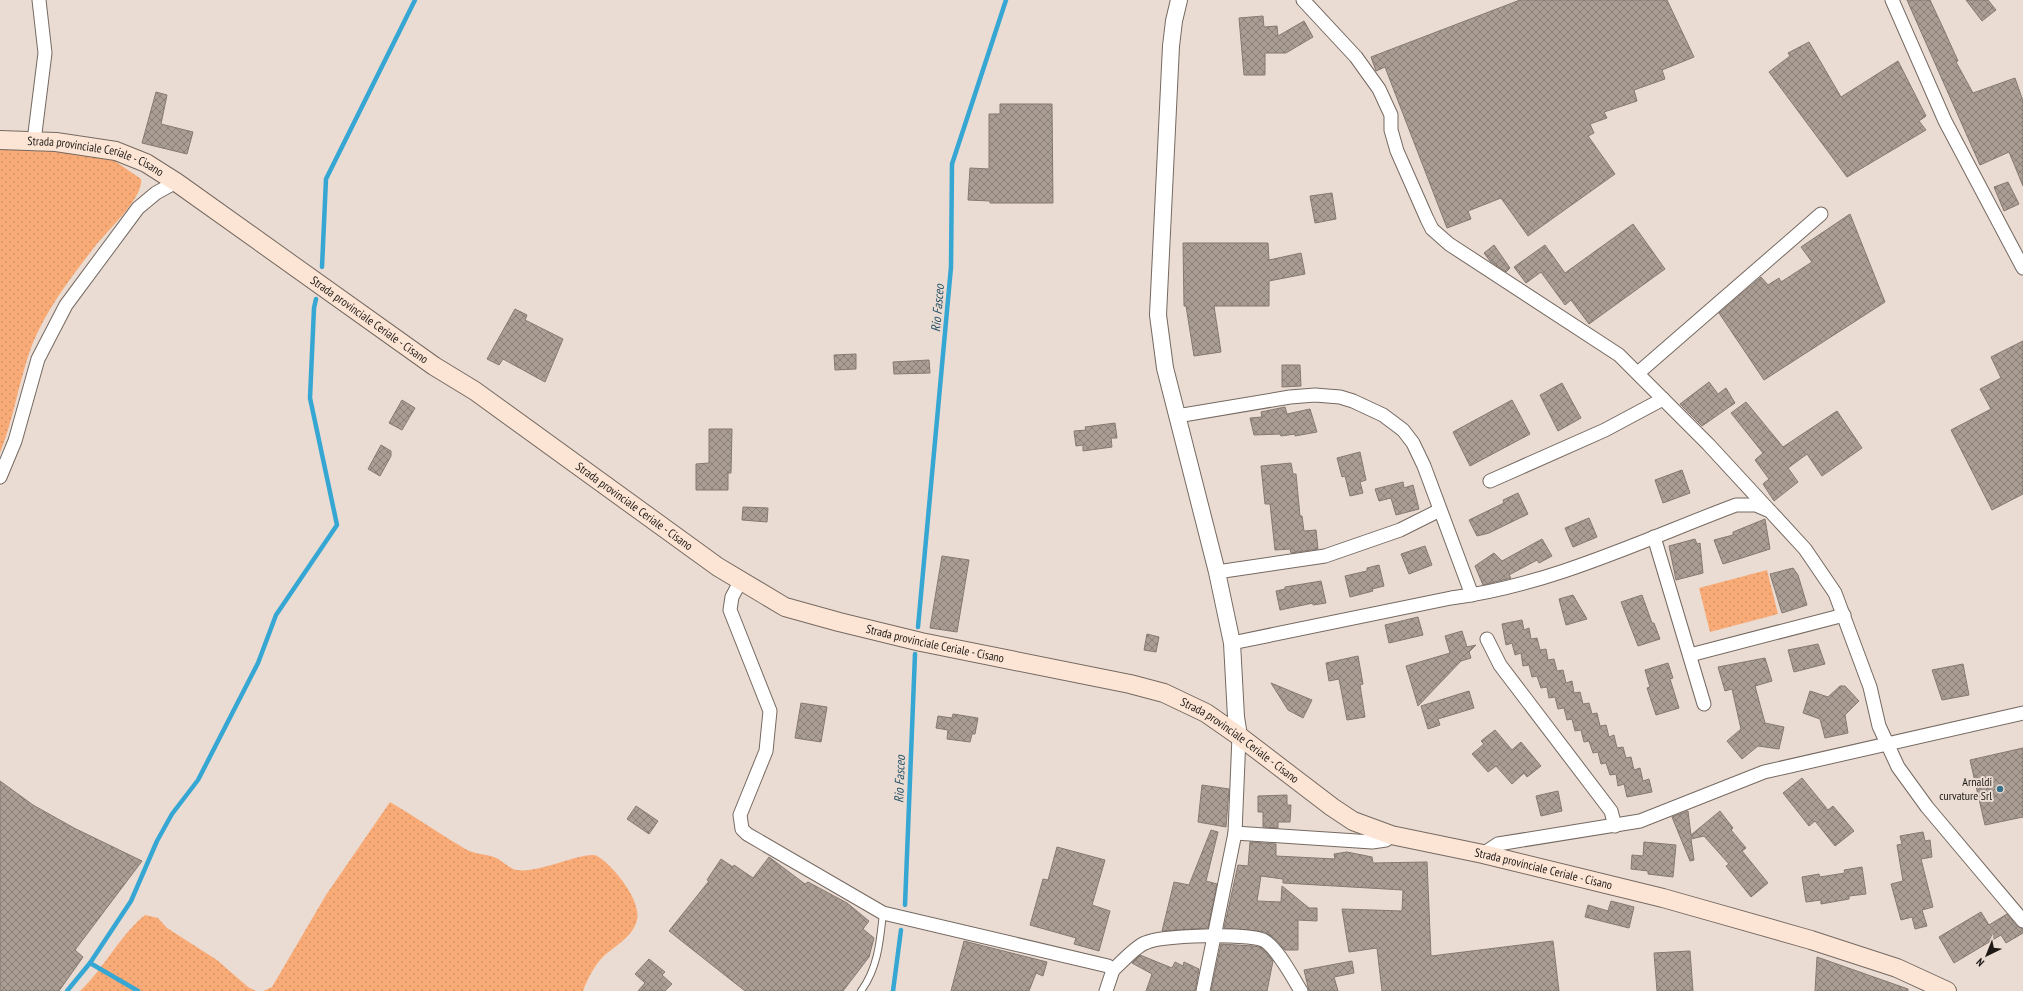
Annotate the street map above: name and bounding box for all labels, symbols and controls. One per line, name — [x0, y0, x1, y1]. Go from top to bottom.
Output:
street label: Strada provinciale Ceriale - Cisano — [27, 133, 167, 179]
street label: Strada provinciale Ceriale - Cisano — [308, 272, 431, 367]
water label: Rio Fasceo — [927, 282, 948, 333]
street label: Strada provinciale Ceriale - Cisano — [573, 458, 696, 553]
street label: Strada provinciale Ceriale - Cisano — [864, 621, 1005, 666]
street label: Strada provinciale Ceriale - Cisano — [1178, 694, 1302, 786]
water label: Rio Fasceo — [890, 754, 909, 803]
place label: Arnaldi curvature Srl — [1939, 774, 1992, 803]
marker: Arnaldi curvature Srl — [1995, 784, 2005, 794]
street label: Strada provinciale Ceriale - Cisano — [1473, 844, 1614, 892]
north arrow — [1967, 935, 2007, 975]
text: N — [1973, 955, 1987, 969]

